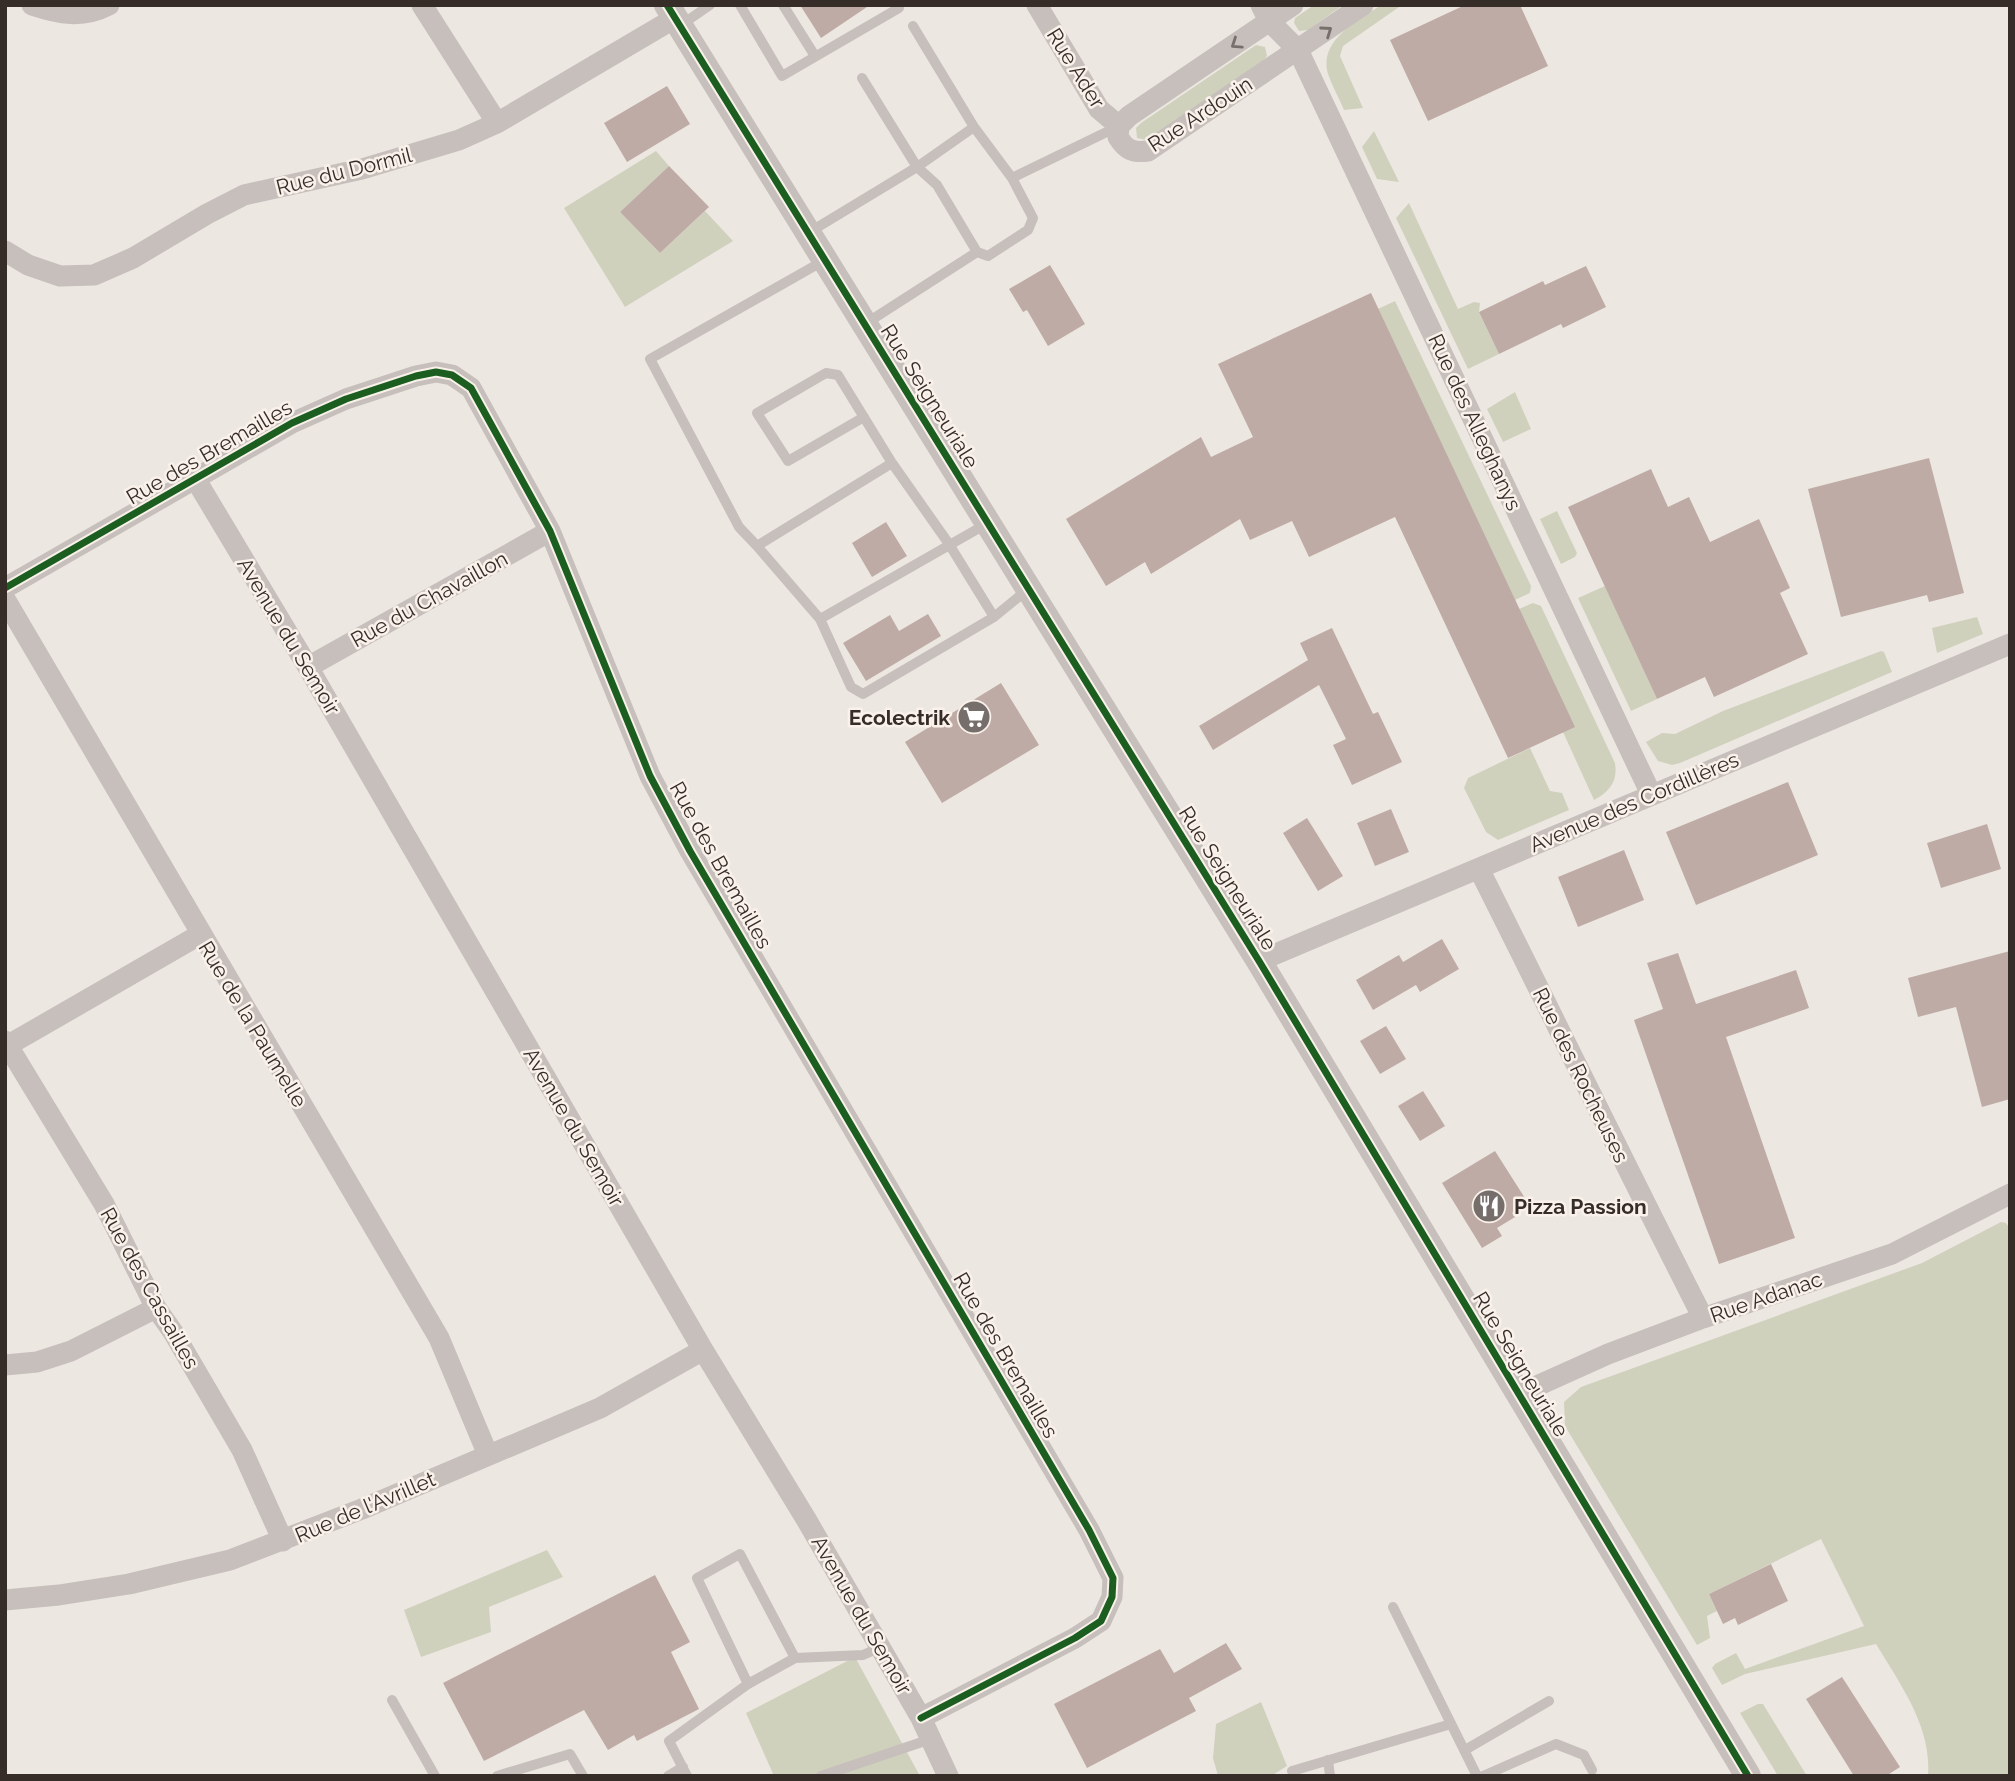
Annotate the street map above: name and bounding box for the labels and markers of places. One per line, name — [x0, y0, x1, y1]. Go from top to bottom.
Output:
supermarket icon: Ecolectrik — [955, 698, 993, 736]
place label: Ecolectrik — [849, 705, 950, 730]
restaurant icon: Pizza Passion — [1470, 1187, 1508, 1225]
place label: Pizza Passion — [1514, 1194, 1647, 1219]

